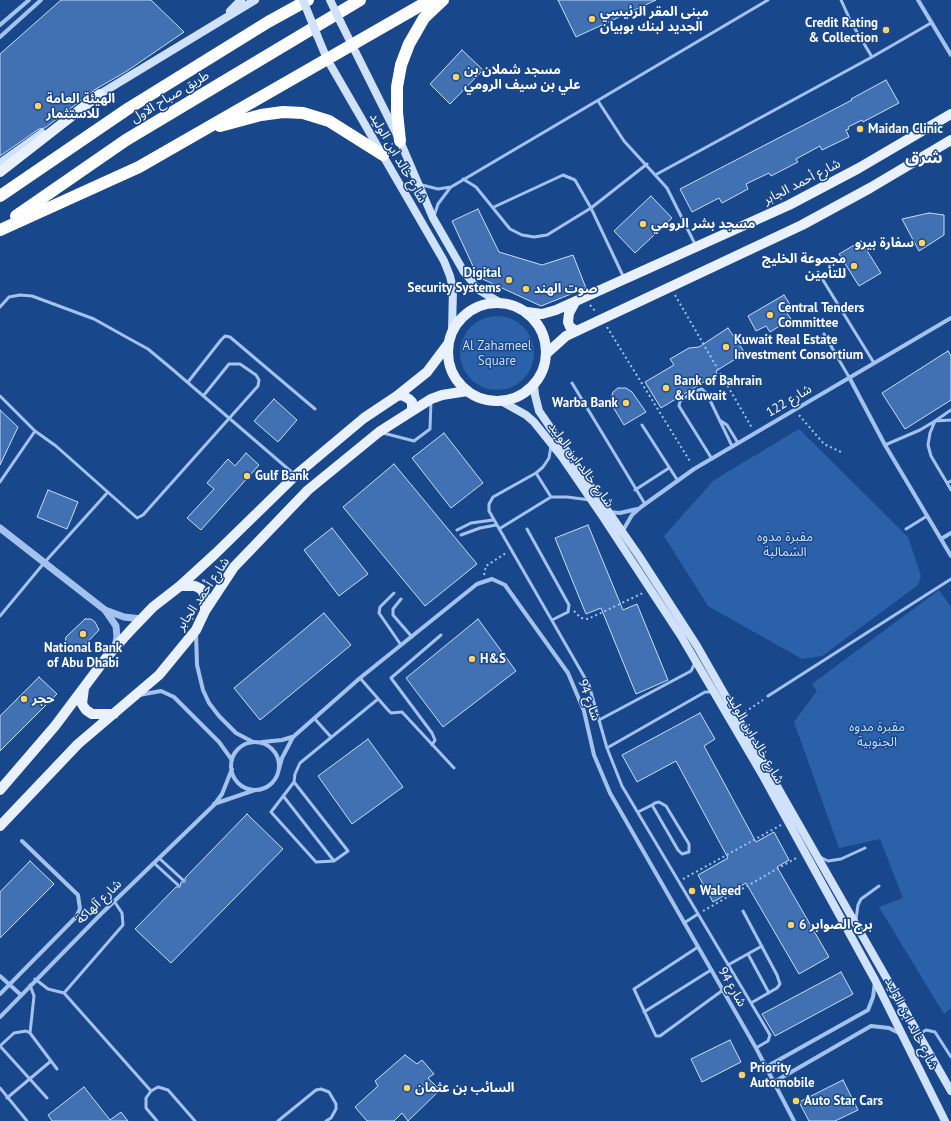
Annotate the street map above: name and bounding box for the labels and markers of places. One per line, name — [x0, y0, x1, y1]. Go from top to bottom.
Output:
place label: مبنى المقر الرئيسي الجديد لبنك بوبيان — [600, 4, 709, 35]
marker: مبنى المقر الرئيسي الجديد لبنك بوبيان — [587, 14, 597, 24]
place label: Credit Rating & Collection — [805, 15, 878, 46]
marker: Credit Rating & Collection — [881, 25, 891, 35]
place label: مسجد شملان بن علي بن سيف الرومي — [464, 62, 580, 93]
marker: مسجد شملان بن علي بن سيف الرومي — [451, 72, 461, 82]
place label: الهيئة العامة للاستثمار — [46, 91, 115, 122]
marker: الهيئة العامة للاستثمار — [33, 101, 43, 111]
place label: Maidan Clinic — [868, 121, 943, 137]
marker: Maidan Clinic — [855, 124, 865, 134]
place label: مسجد بشر الرومي — [651, 216, 755, 232]
marker: مسجد بشر الرومي — [638, 219, 648, 229]
place label: سفارة بيرو — [855, 235, 914, 251]
marker: سفارة بيرو — [917, 238, 927, 248]
place label: مجموعة الخليج للتأمين — [762, 251, 846, 282]
marker: مجموعة الخليج للتأمين — [849, 261, 859, 271]
place label: Digital Security Systems — [408, 265, 501, 296]
marker: Digital Security Systems — [504, 275, 514, 285]
place label: صوت الهند — [534, 281, 597, 297]
marker: صوت الهند — [521, 284, 531, 294]
place label: Central Tenders Committee — [778, 300, 864, 331]
marker: Central Tenders Committee — [765, 310, 775, 320]
place label: Kuwait Real Estate Investment Consortium — [734, 332, 863, 363]
marker: Kuwait Real Estate Investment Consortium — [721, 342, 731, 352]
place label: Bank of Bahrain & Kuwait — [674, 373, 762, 404]
marker: Bank of Bahrain & Kuwait — [661, 383, 671, 393]
place label: Warba Bank — [552, 395, 618, 411]
marker: Warba Bank — [621, 398, 631, 408]
place label: Gulf Bank — [255, 468, 309, 484]
marker: Gulf Bank — [242, 471, 252, 481]
marker: National Bank of Abu Dhabi — [78, 629, 88, 639]
place label: National Bank of Abu Dhabi — [44, 640, 122, 671]
place label: H&S — [480, 651, 506, 667]
marker: H&S — [467, 654, 477, 664]
place label: حجر — [32, 691, 55, 707]
marker: حجر — [19, 694, 29, 704]
place label: Waleed — [700, 883, 741, 899]
marker: Waleed — [687, 886, 697, 896]
place label: برج الصوابر 6 — [799, 917, 873, 933]
marker: برج الصوابر 6 — [786, 920, 796, 930]
place label: Priority Automobile — [750, 1060, 815, 1091]
marker: Priority Automobile — [737, 1070, 747, 1080]
place label: السائب بن عثمان — [415, 1080, 514, 1096]
marker: السائب بن عثمان — [402, 1083, 412, 1093]
place label: Auto Star Cars — [804, 1093, 883, 1109]
marker: Auto Star Cars — [791, 1096, 801, 1106]

